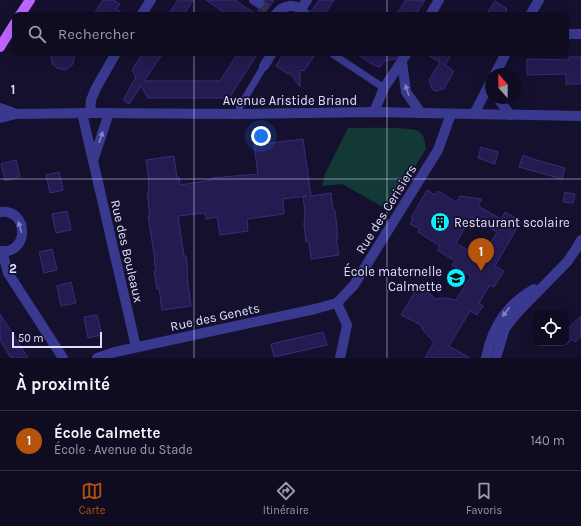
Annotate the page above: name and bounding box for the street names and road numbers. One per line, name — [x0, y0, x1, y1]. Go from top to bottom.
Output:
street label: Avenue Aristide Briand — [223, 93, 357, 108]
street label: Rue des Cerisiers — [353, 162, 419, 256]
street label: Rue des Bouleaux — [108, 198, 146, 304]
street label: Rue des Genets — [169, 300, 261, 334]

